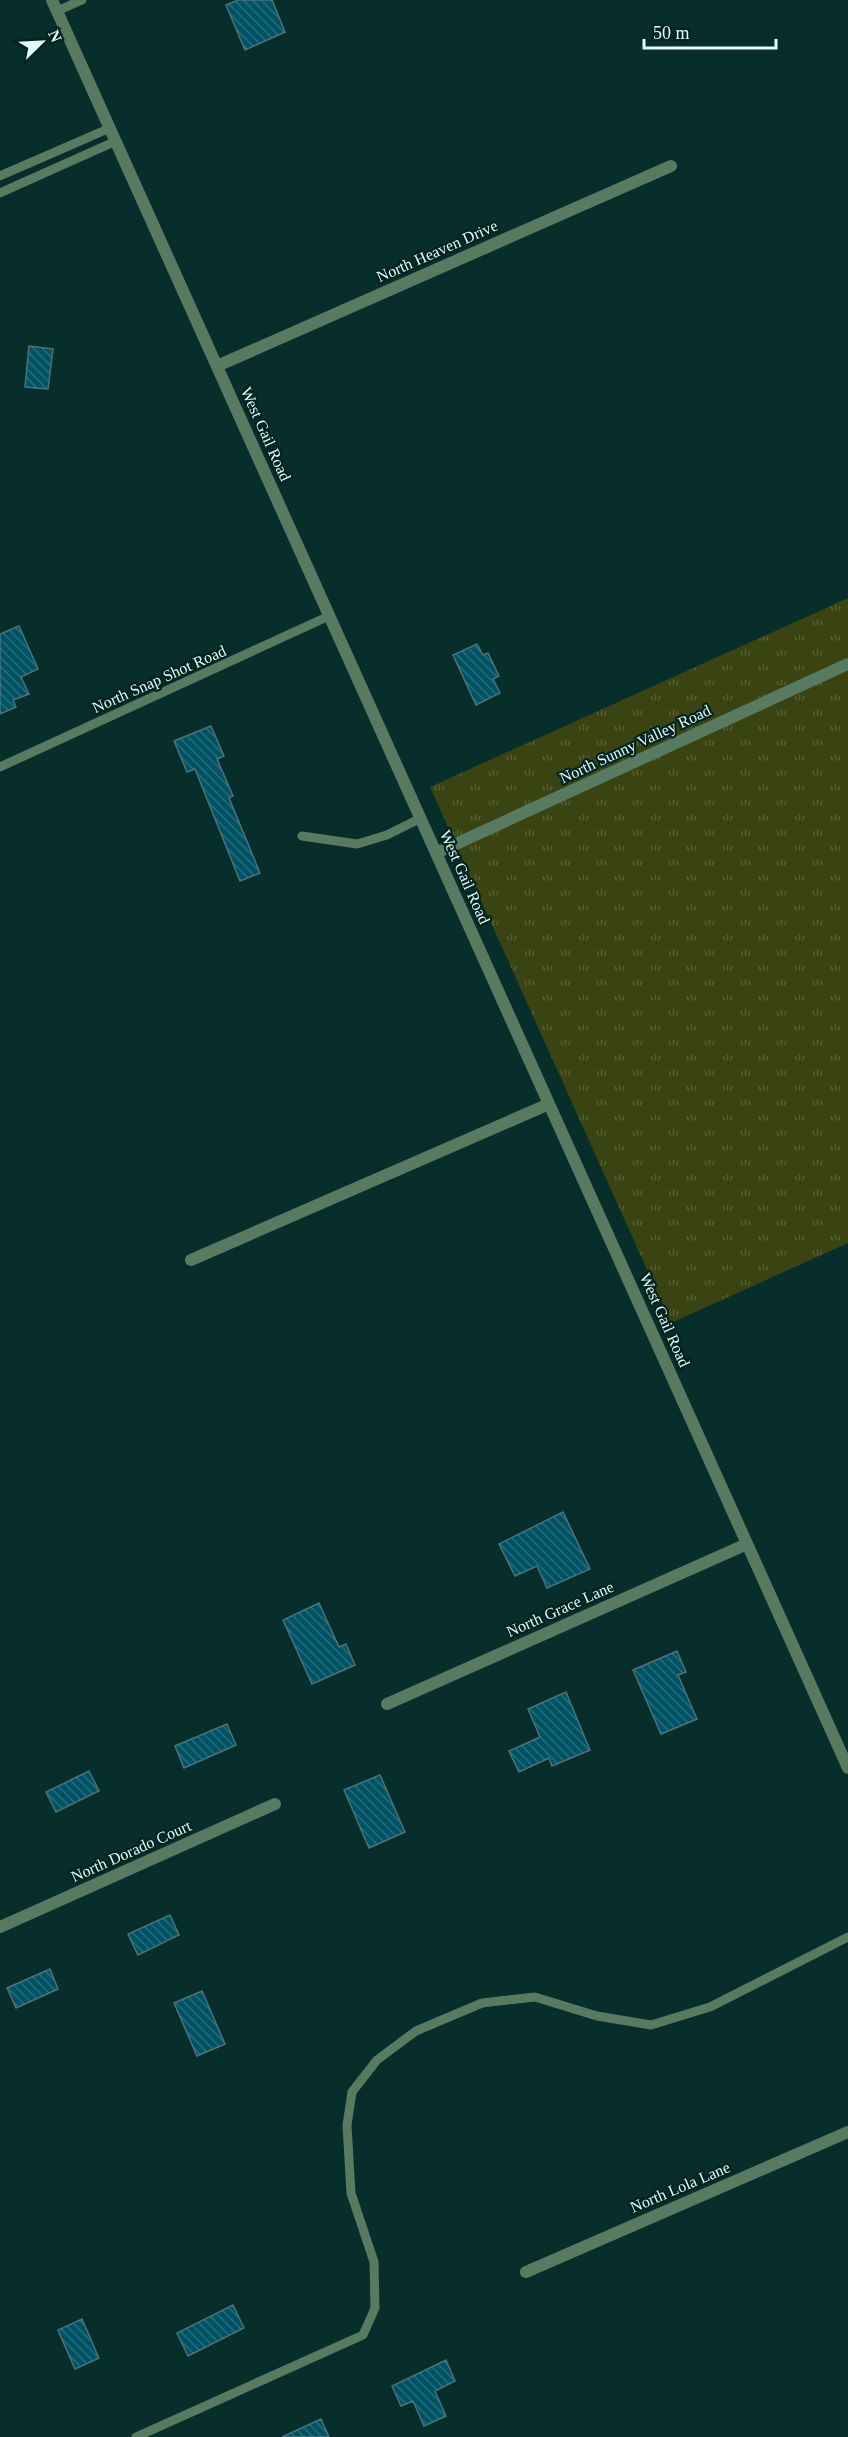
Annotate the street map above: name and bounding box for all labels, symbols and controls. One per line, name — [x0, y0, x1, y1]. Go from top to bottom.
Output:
north arrow — [12, 12, 72, 72]
scale bar — [644, 12, 776, 50]
text: 50 m — [653, 23, 690, 43]
text: N — [45, 27, 66, 45]
street label: North Heaven Drive — [374, 217, 500, 285]
street label: West Gail Road — [238, 384, 294, 484]
street label: North Snap Shot Road — [90, 642, 229, 717]
street label: North Sunny Valley Road — [557, 702, 714, 787]
street label: West Gail Road — [437, 827, 493, 927]
street label: West Gail Road — [637, 1270, 693, 1370]
street label: North Grace Lane — [504, 1578, 616, 1640]
street label: North Dorado Court — [68, 1817, 194, 1885]
street label: North Lola Lane — [628, 2158, 732, 2216]

